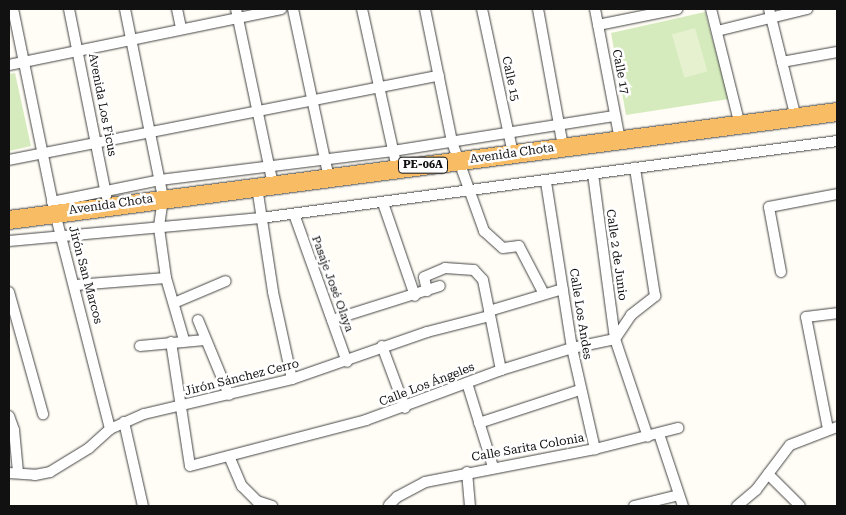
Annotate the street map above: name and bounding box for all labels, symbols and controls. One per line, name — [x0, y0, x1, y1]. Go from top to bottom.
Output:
street label: Calle 17 — [609, 48, 631, 96]
street label: Avenida Los Ficus — [85, 52, 119, 158]
street label: Calle 15 — [498, 55, 522, 103]
street label: Avenida Chota — [469, 141, 555, 167]
road number: PE-06A — [397, 156, 449, 174]
street label: Avenida Chota — [68, 192, 154, 218]
street label: Calle 2 de Junio — [602, 208, 630, 302]
street label: Jirón San Marcos — [65, 224, 105, 326]
street label: Pasaje José Olaya — [308, 234, 356, 334]
street label: Calle Los Andes — [566, 268, 594, 360]
street label: Jirón Sánchez Cerro — [183, 357, 301, 399]
street label: Calle Los Ángeles — [377, 360, 477, 410]
street label: Calle Sarita Colonia — [471, 431, 585, 465]

